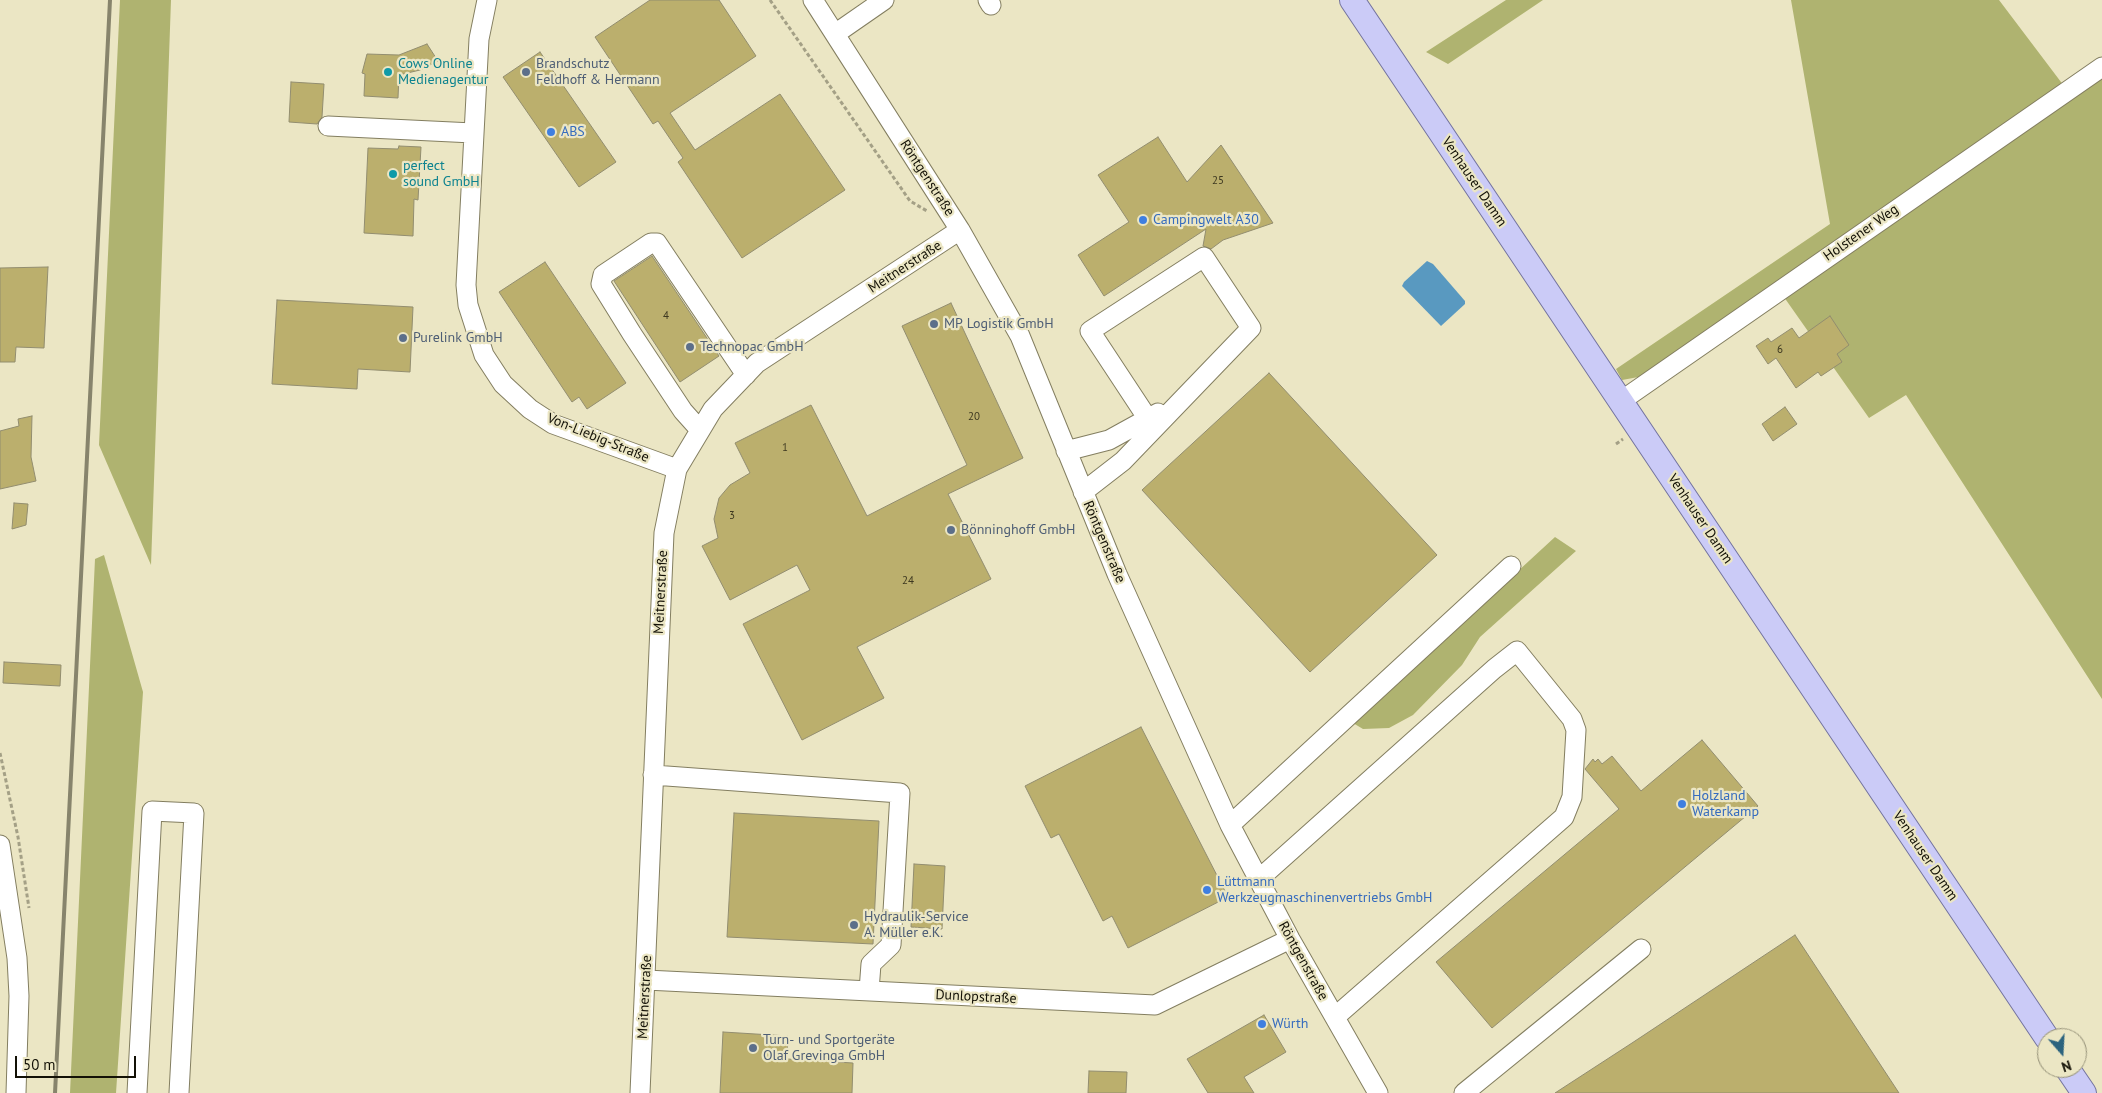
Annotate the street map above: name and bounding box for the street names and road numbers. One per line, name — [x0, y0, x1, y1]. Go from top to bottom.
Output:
street label: Venhauser Damm — [1438, 134, 1510, 230]
street label: Röntgenstraße — [896, 137, 958, 219]
street label: Holstener Weg — [1820, 201, 1902, 265]
street label: Meitnerstraße — [865, 237, 945, 297]
street label: Von-Liebig-Straße — [545, 410, 651, 466]
street label: Venhauser Damm — [1664, 471, 1736, 567]
street label: Röntgenstraße — [1079, 498, 1129, 586]
street label: Meitnerstraße — [650, 550, 672, 634]
street label: Venhauser Damm — [1889, 808, 1961, 904]
street label: Röntgenstraße — [1274, 919, 1332, 1003]
street label: Meitnerstraße — [634, 955, 656, 1039]
street label: Dunlopstraße — [935, 986, 1017, 1008]

